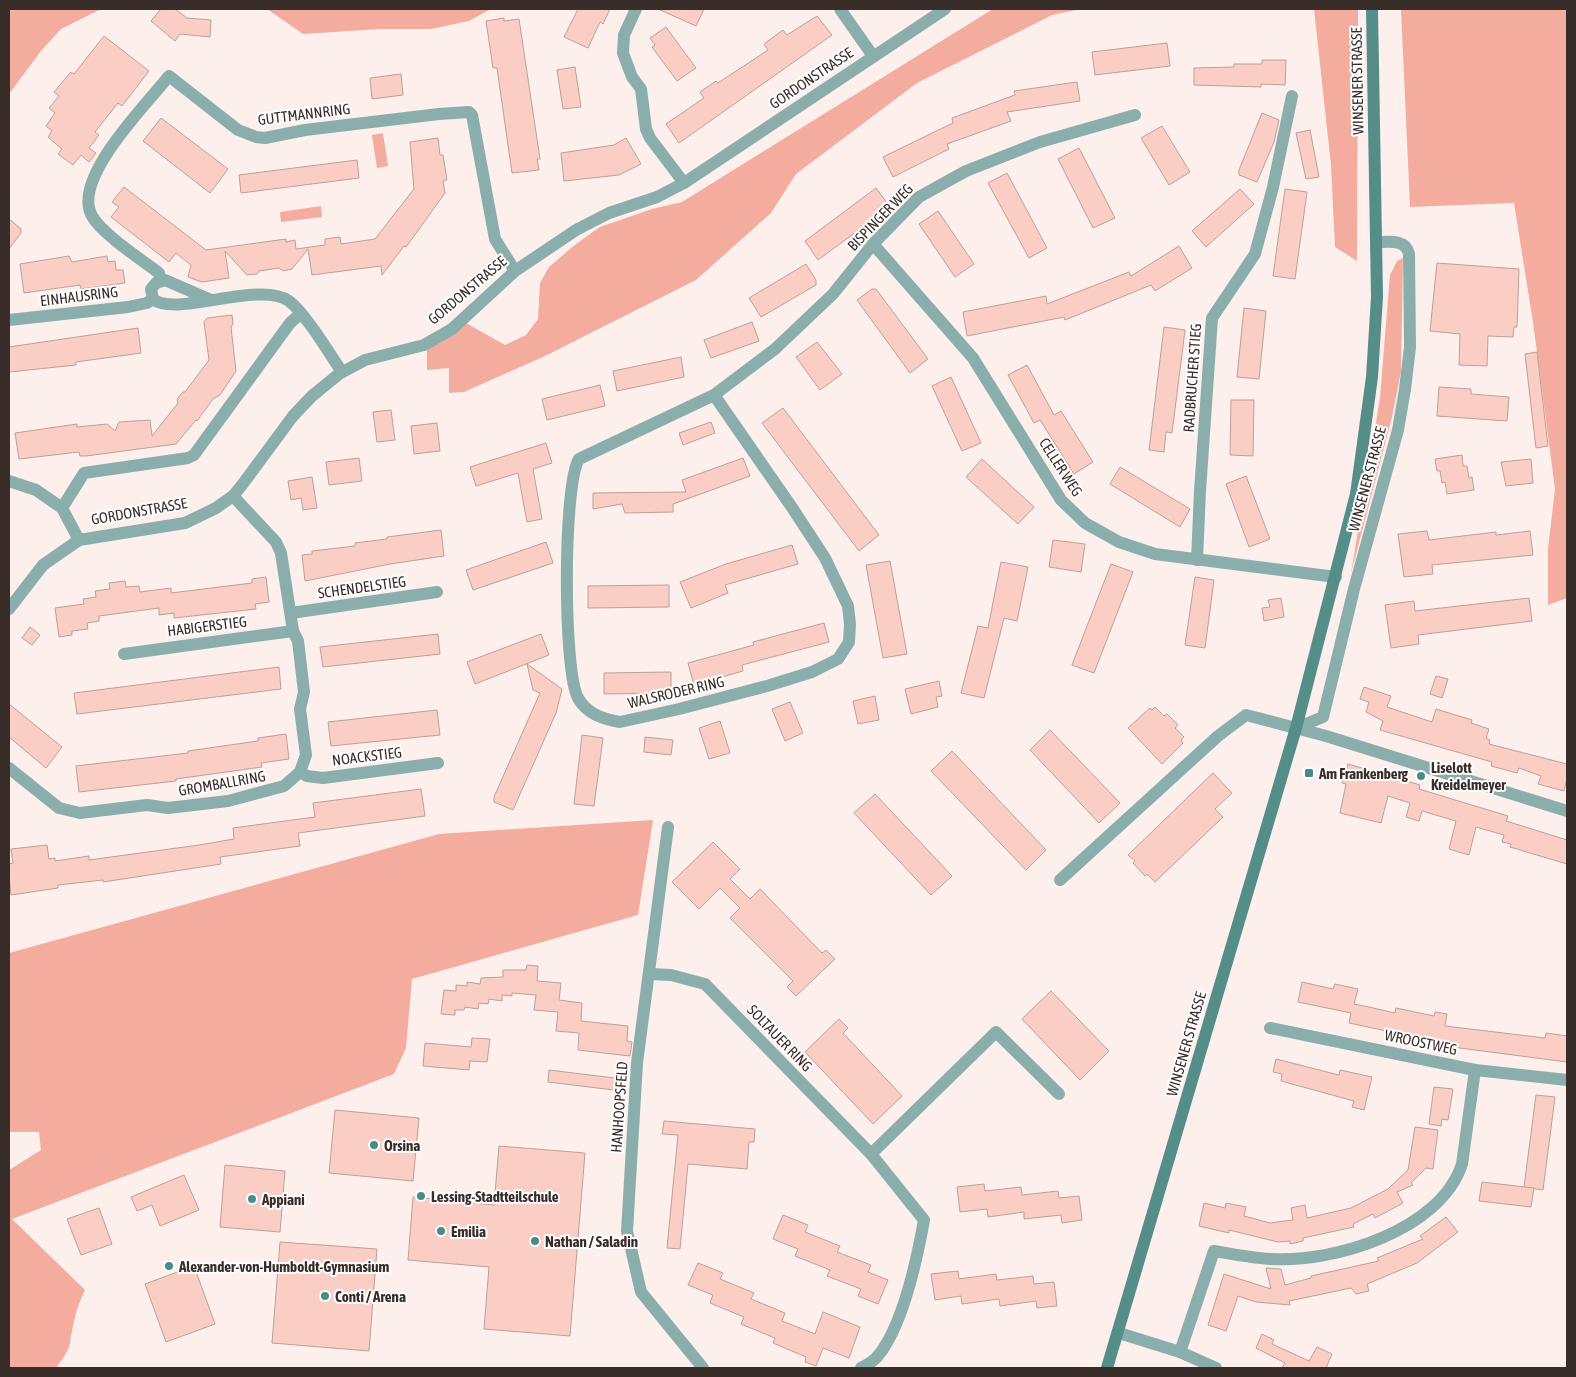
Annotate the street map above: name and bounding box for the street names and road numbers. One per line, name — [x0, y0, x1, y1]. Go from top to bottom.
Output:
street label: WINSENER STRASSE — [1348, 26, 1366, 135]
street label: GORDONSTRASSE — [766, 44, 856, 112]
street label: GUTTMANNRING — [257, 100, 351, 128]
street label: BISPINGER WEG — [844, 180, 916, 254]
street label: GORDONSTRASSE — [424, 252, 510, 328]
street label: EINHAUSRING — [39, 283, 119, 309]
street label: RADBRUCHER STIEG — [1180, 323, 1204, 433]
street label: WINSENER STRASSE — [1345, 424, 1389, 533]
street label: CELLER WEG — [1036, 435, 1086, 499]
street label: GORDONSTRASSE — [90, 494, 189, 528]
street label: SCHENDELSTIEG — [317, 572, 407, 602]
street label: HABIGERSTIEG — [166, 613, 248, 639]
street label: WALSRODER RING — [626, 673, 726, 711]
street label: NOACKSTIEG — [331, 743, 403, 769]
street label: GROMBALLRING — [177, 767, 267, 799]
street label: WINSENER STRASSE — [1163, 989, 1209, 1098]
street label: SOLTAUER RING — [744, 1001, 816, 1075]
street label: WROOSTWEG — [1383, 1026, 1459, 1058]
street label: HANHOOPSFELD — [607, 1061, 631, 1153]

